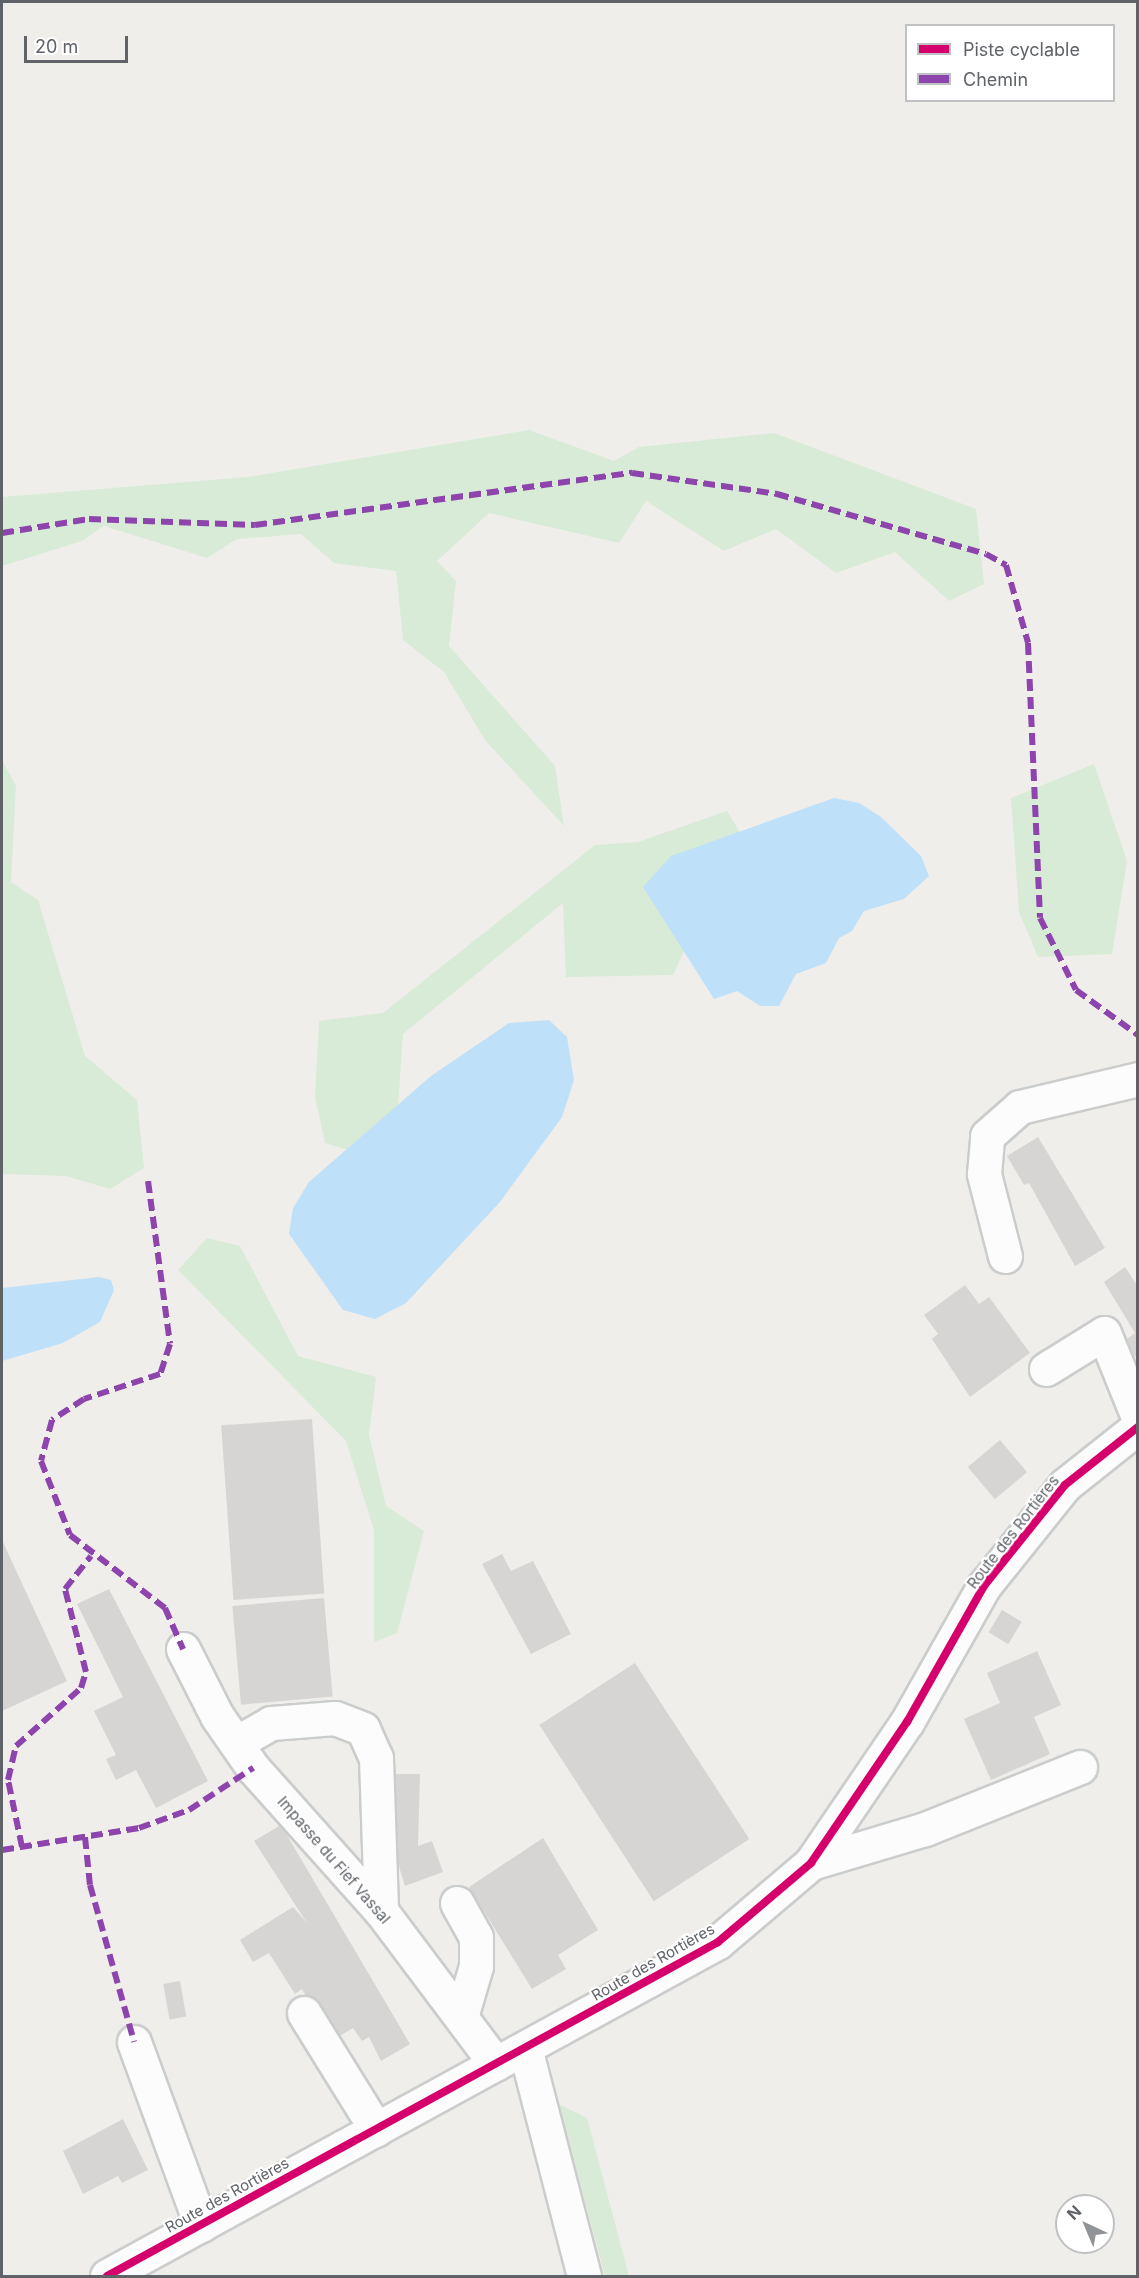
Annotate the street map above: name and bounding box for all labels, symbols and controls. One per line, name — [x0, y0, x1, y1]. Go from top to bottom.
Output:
scale bar — [27, 24, 130, 62]
legend — [905, 24, 1115, 102]
text: 20 m — [35, 36, 78, 57]
text: Piste cyclable — [963, 39, 1080, 60]
text: Chemin — [963, 69, 1028, 90]
street label: Route des Rortières — [963, 1472, 1063, 1592]
street label: Impasse du Fief Vassal — [274, 1793, 394, 1927]
street label: Route des Rortières — [588, 1920, 718, 2004]
street label: Route des Rortières — [162, 2153, 292, 2237]
north arrow — [1055, 2194, 1115, 2254]
text: N — [1063, 2201, 1085, 2224]

